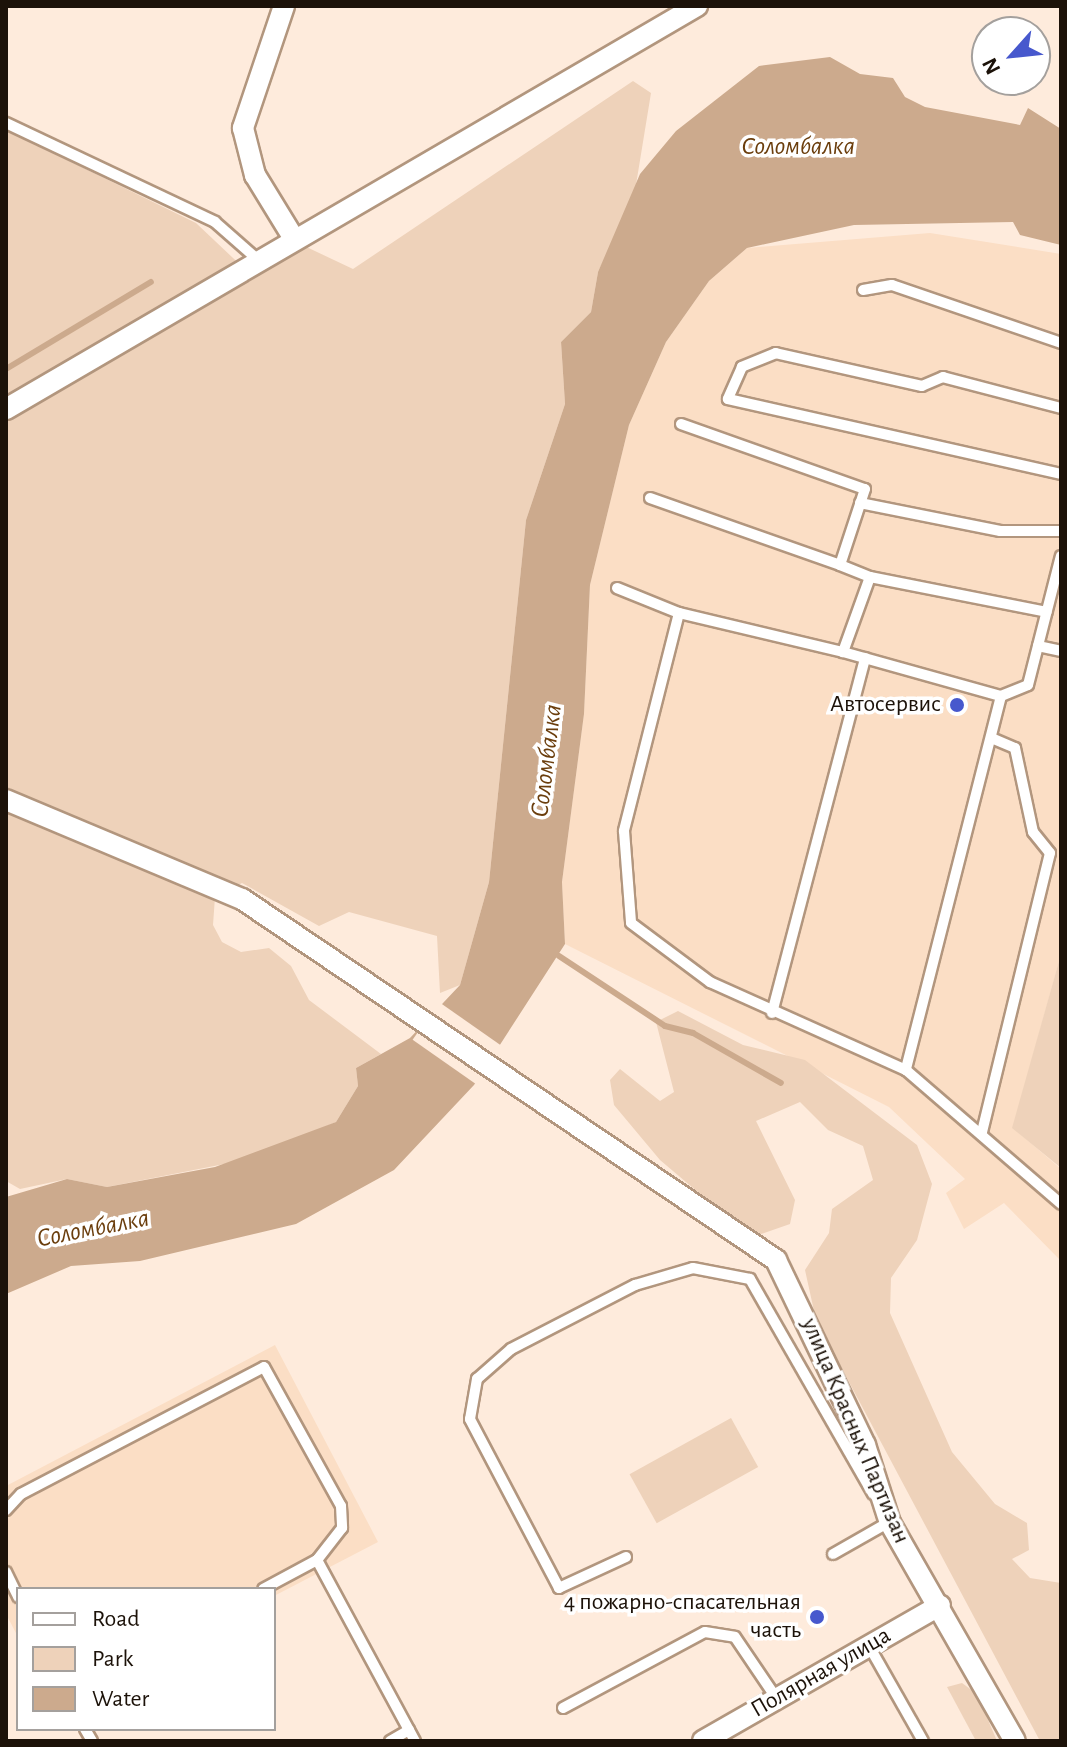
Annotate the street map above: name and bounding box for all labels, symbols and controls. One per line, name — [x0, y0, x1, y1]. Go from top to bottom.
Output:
north arrow — [971, 16, 1051, 96]
text: N — [978, 54, 1005, 78]
water label: Соломбалка — [741, 131, 855, 163]
place label: Автосервис — [830, 691, 941, 719]
marker: Автосервис — [948, 696, 966, 714]
water label: Соломбалка — [525, 703, 569, 819]
water label: Соломбалка — [34, 1203, 152, 1255]
street label: улица Красных Партизан — [794, 1314, 916, 1548]
legend — [16, 1587, 276, 1731]
place label: 4 пожарно-спасательная часть — [564, 1589, 801, 1645]
text: Road — [92, 1607, 140, 1631]
marker: 4 пожарно-спасательная часть — [808, 1608, 826, 1626]
street label: Полярная улица — [746, 1621, 896, 1725]
text: Park — [92, 1647, 133, 1671]
text: Water — [92, 1687, 149, 1711]

